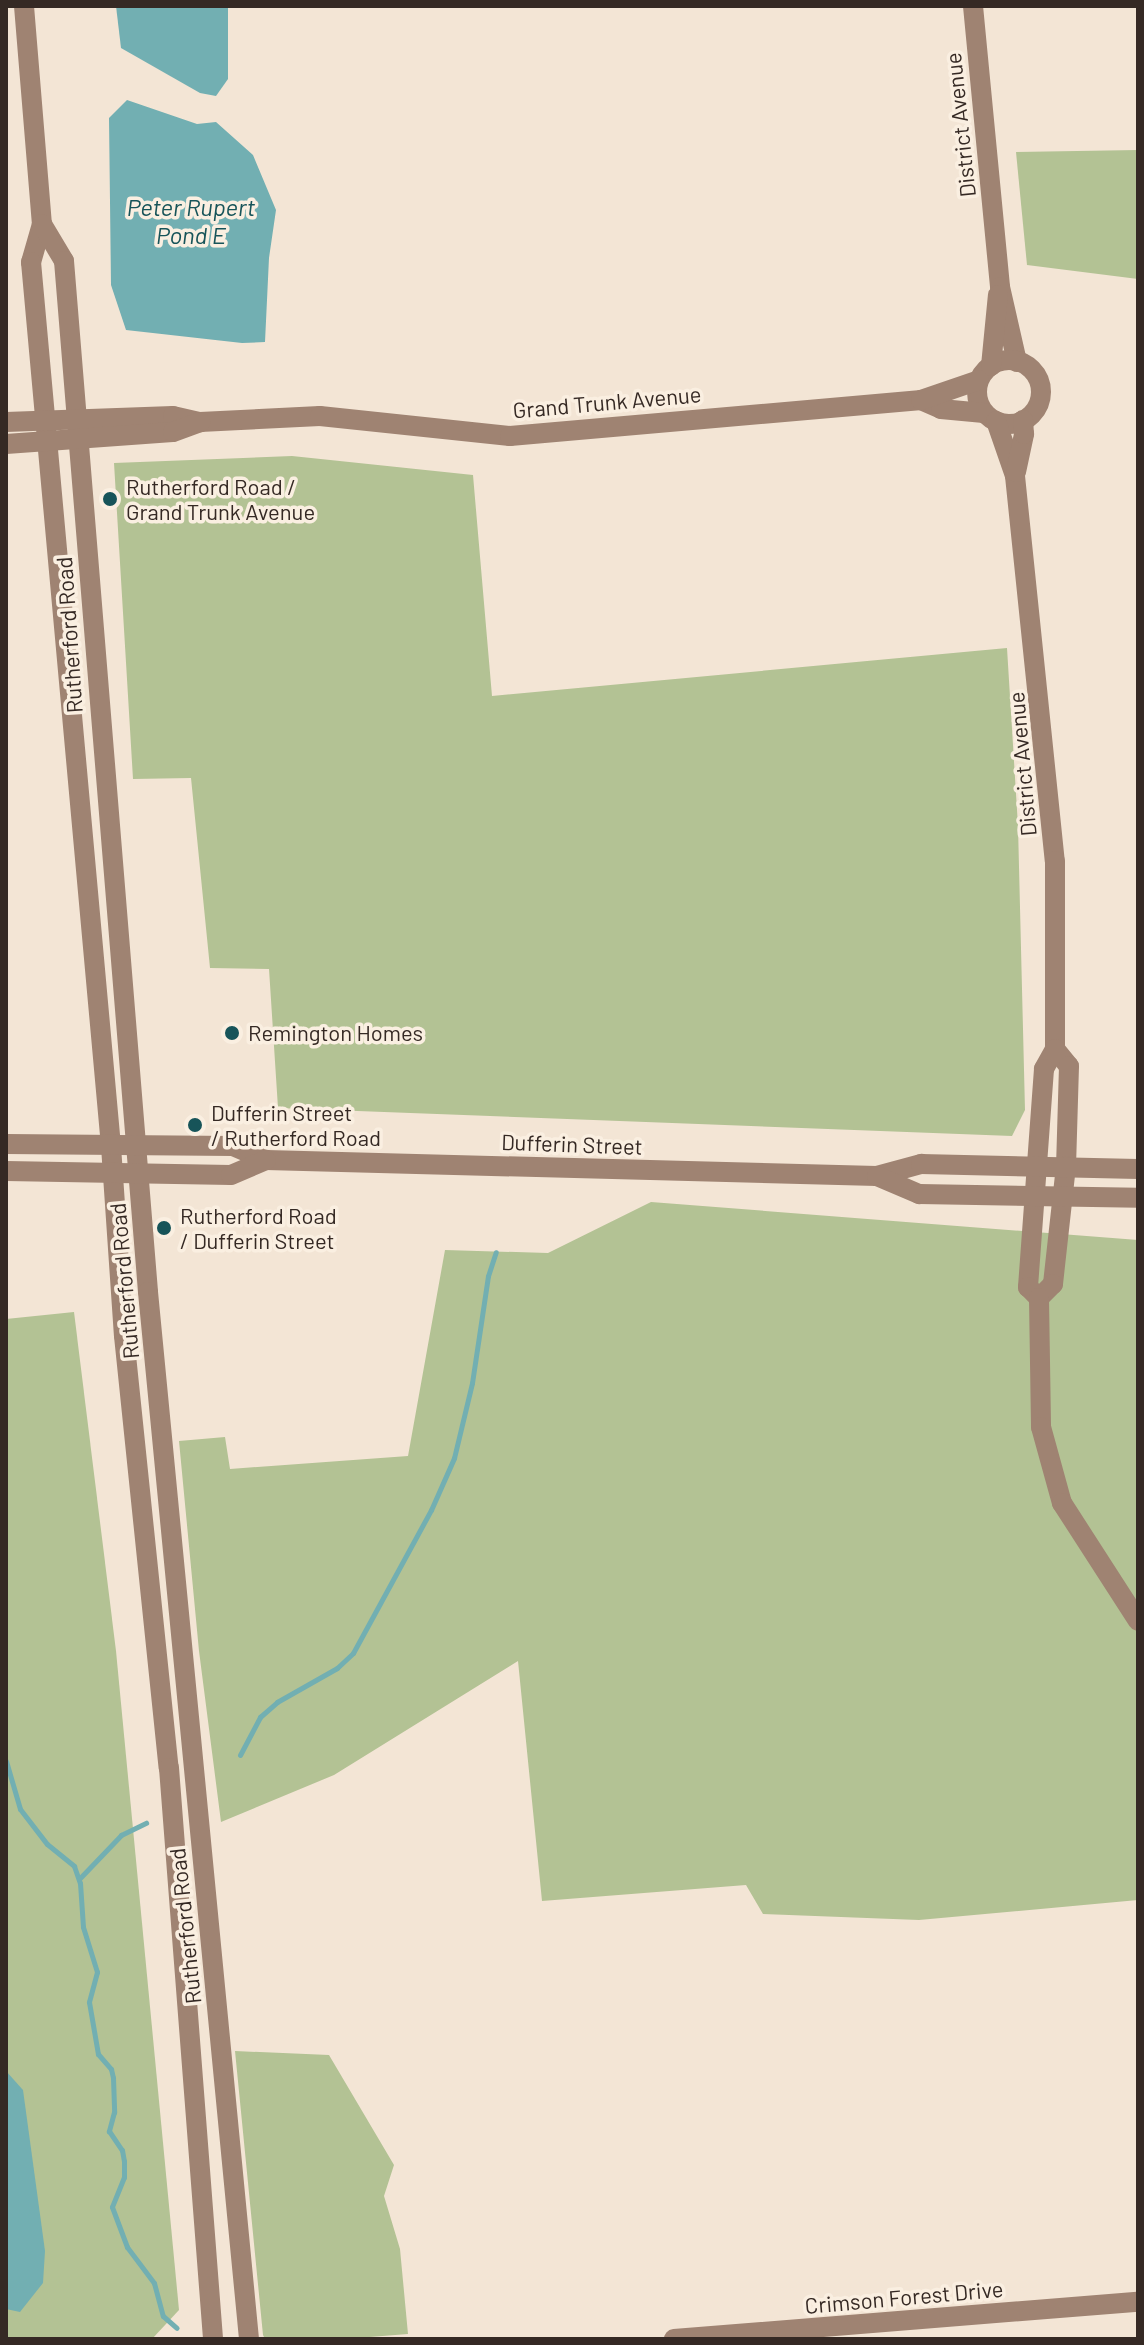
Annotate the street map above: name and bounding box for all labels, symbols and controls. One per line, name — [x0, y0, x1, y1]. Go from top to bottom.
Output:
street label: District Avenue — [939, 51, 981, 199]
water label: Peter Rupert Pond E — [127, 193, 255, 249]
street label: Grand Trunk Avenue — [512, 381, 702, 423]
place label: Rutherford Road / Grand Trunk Avenue — [126, 473, 315, 524]
marker: Rutherford Road / Grand Trunk Avenue — [101, 490, 119, 508]
street label: Rutherford Road — [50, 556, 88, 714]
street label: District Avenue — [1003, 691, 1041, 837]
place label: Remington Homes — [248, 1020, 423, 1046]
marker: Remington Homes — [223, 1024, 241, 1042]
place label: Dufferin Street / Rutherford Road — [211, 1099, 381, 1150]
marker: Dufferin Street / Rutherford Road — [186, 1116, 204, 1134]
street label: Dufferin Street — [501, 1128, 643, 1160]
street label: Rutherford Road — [104, 1202, 144, 1360]
place label: Rutherford Road / Dufferin Street — [180, 1202, 337, 1254]
marker: Rutherford Road / Dufferin Street — [155, 1219, 173, 1237]
street label: Rutherford Road — [164, 1847, 206, 2005]
street label: Crimson Forest Drive — [804, 2275, 1004, 2319]

